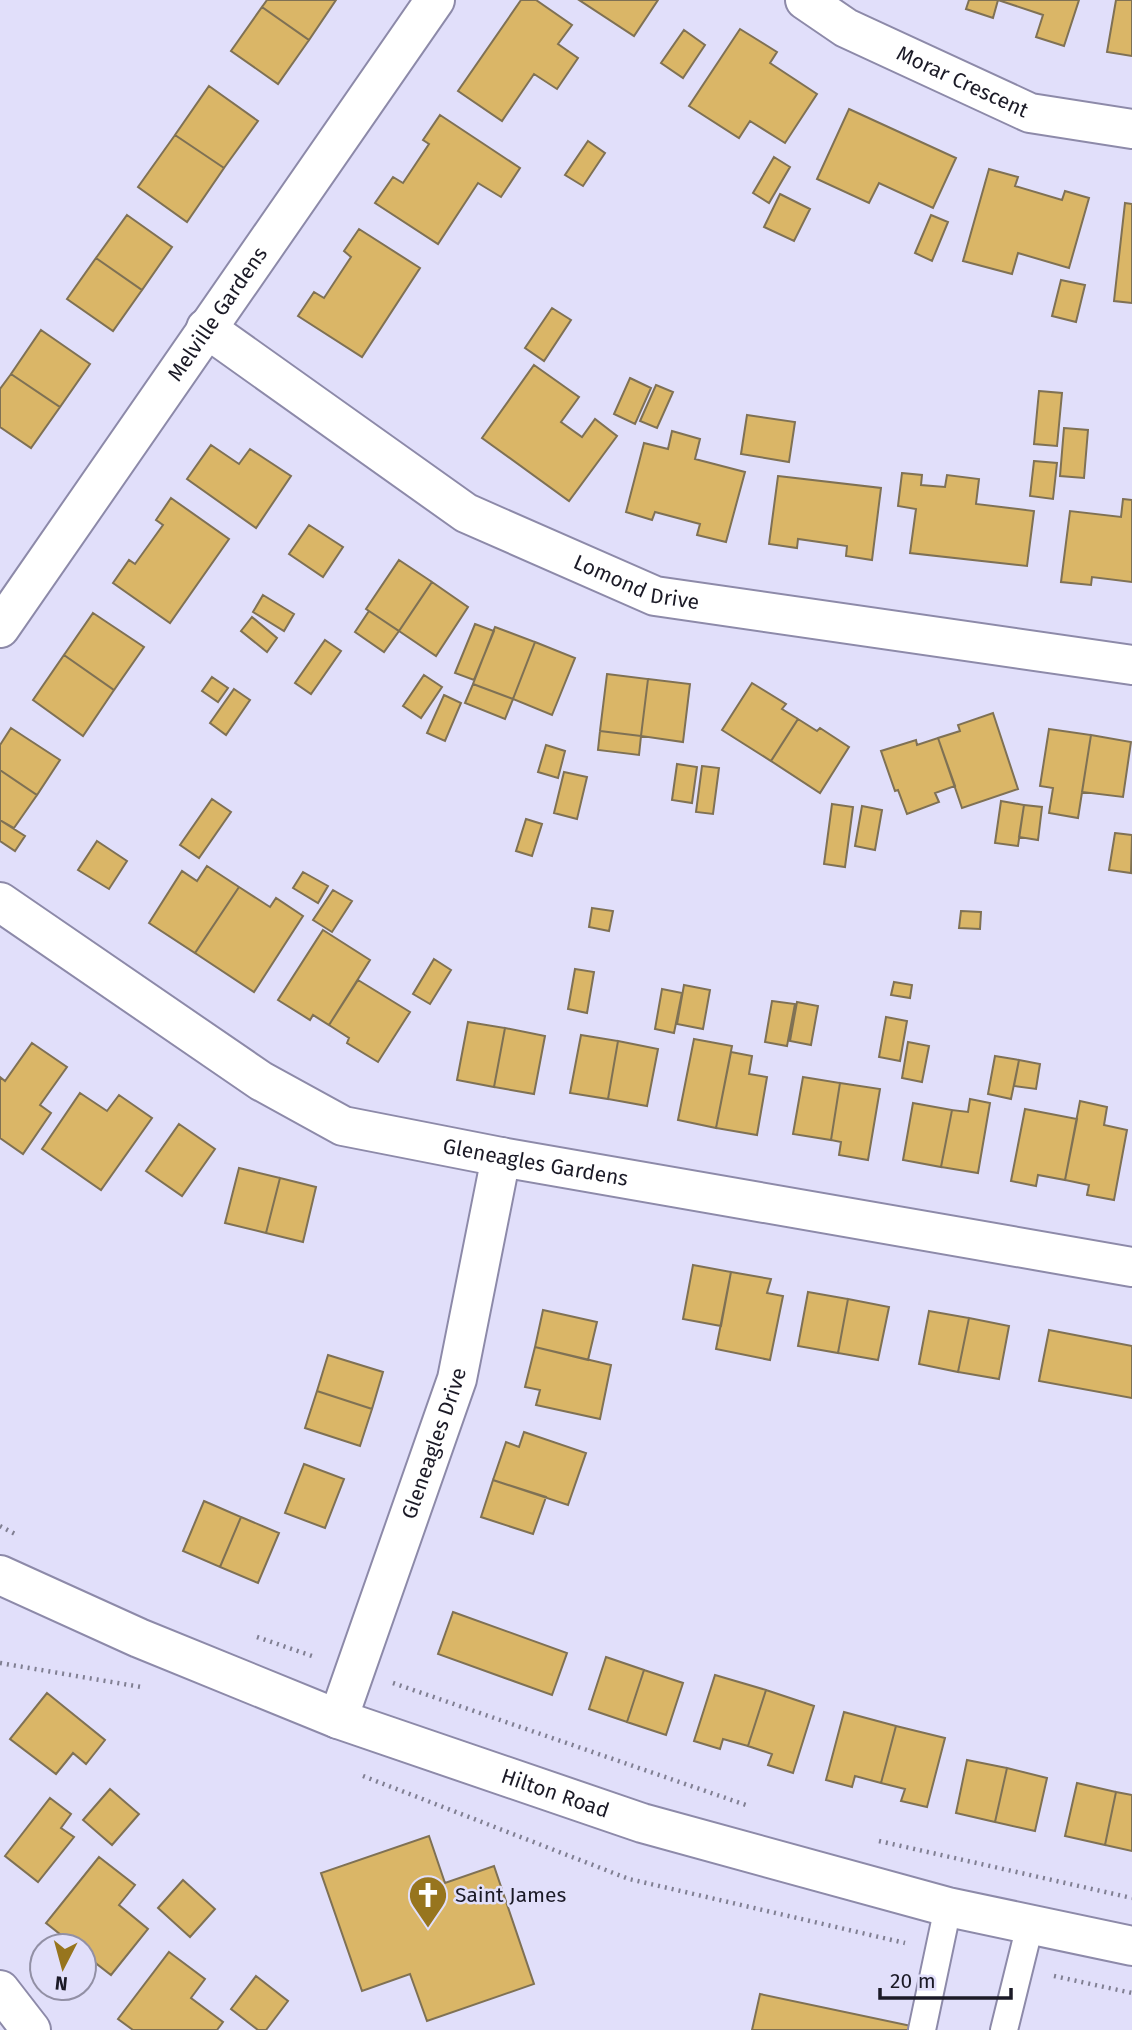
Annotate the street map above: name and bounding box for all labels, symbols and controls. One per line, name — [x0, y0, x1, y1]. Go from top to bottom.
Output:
street label: Morar Crescent — [892, 40, 1033, 124]
street label: Melville Gardens — [162, 242, 273, 386]
street label: Lomond Drive — [570, 549, 701, 615]
street label: Gleneagles Gardens — [441, 1133, 630, 1192]
street label: Gleneagles Drive — [396, 1366, 472, 1523]
street label: Hilton Road — [498, 1763, 612, 1824]
church icon: Saint James — [407, 1874, 449, 1929]
place label: Saint James — [455, 1882, 567, 1908]
north arrow — [28, 1932, 98, 2002]
scale bar — [880, 1956, 1011, 2000]
text: 20 m — [890, 1968, 936, 1994]
text: N — [54, 1971, 69, 1996]

